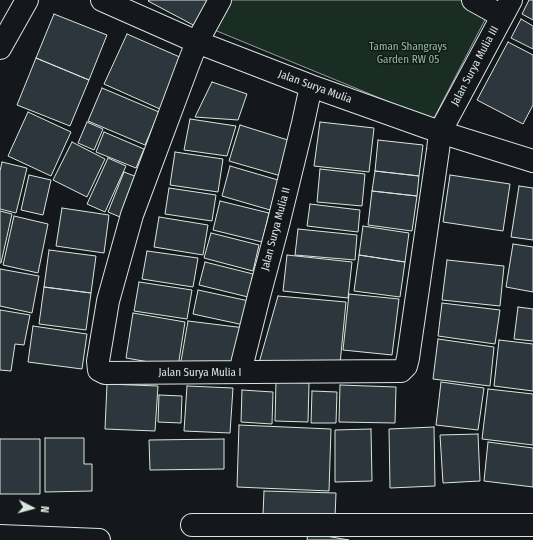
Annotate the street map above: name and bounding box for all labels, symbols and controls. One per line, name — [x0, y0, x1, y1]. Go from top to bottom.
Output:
street label: Jalan Surya Mulia III — [448, 24, 502, 108]
park label: Taman Shangrays Garden RW 05 — [369, 40, 447, 66]
street label: Jalan Surya Mulia — [276, 68, 354, 106]
street label: Jalan Surya Mulia II — [259, 186, 293, 272]
street label: Jalan Surya Mulia I — [159, 366, 241, 380]
north arrow — [12, 488, 52, 528]
text: N — [38, 505, 51, 513]

